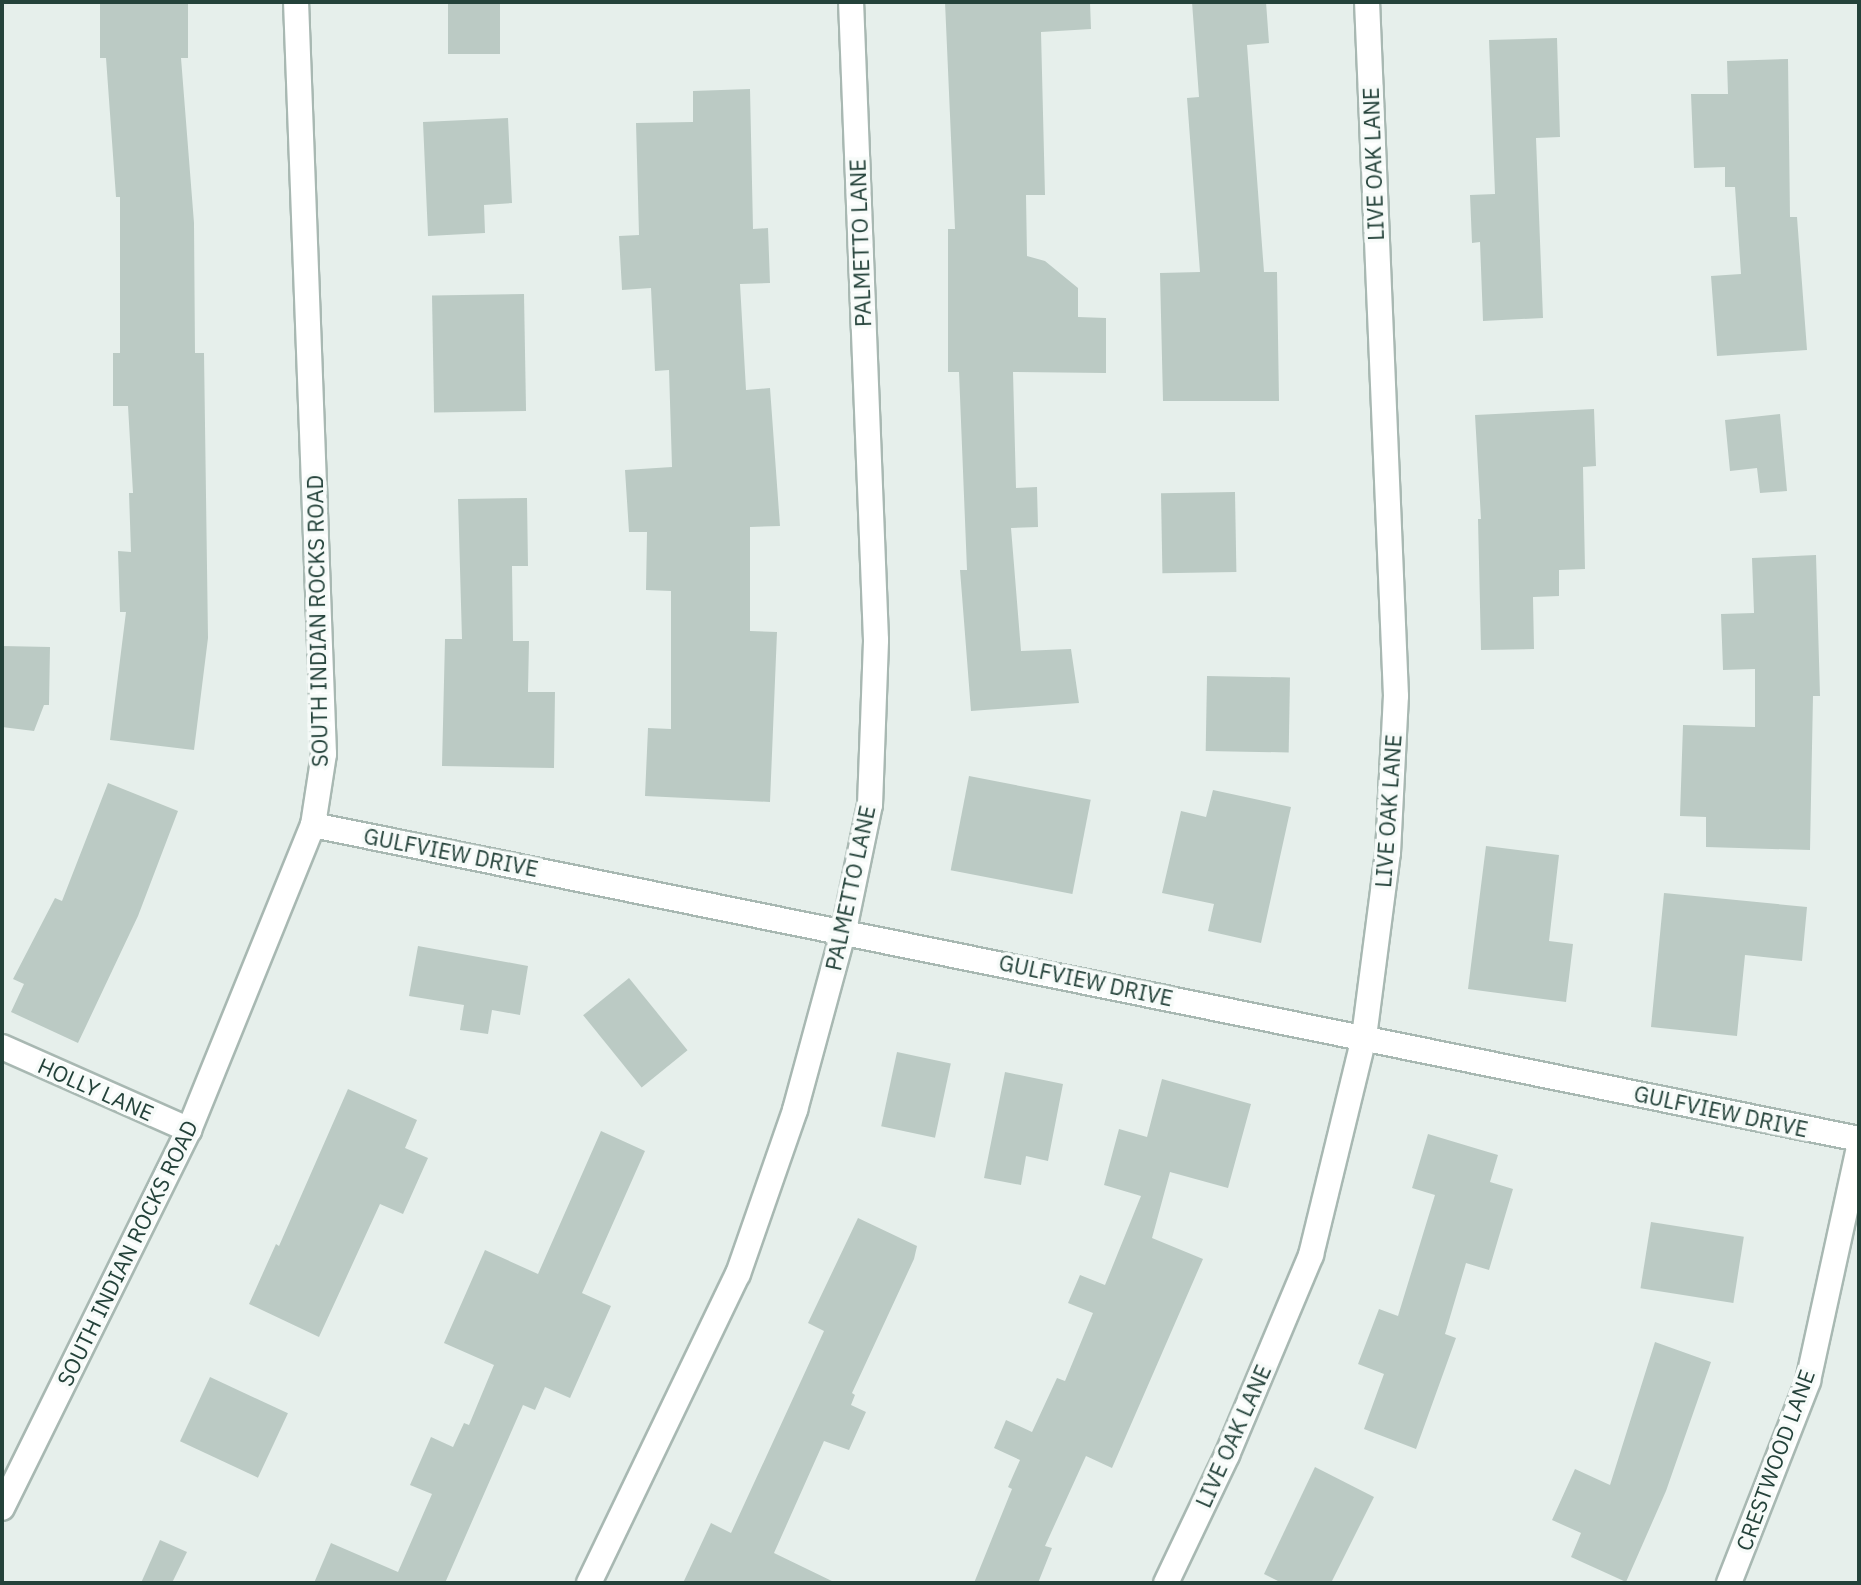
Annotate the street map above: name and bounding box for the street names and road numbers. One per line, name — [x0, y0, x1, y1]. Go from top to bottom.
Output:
street label: LIVE OAK LANE — [1357, 87, 1389, 241]
street label: PALMETTO LANE — [844, 159, 876, 327]
street label: SOUTH INDIAN ROCKS ROAD — [301, 475, 333, 767]
street label: LIVE OAK LANE — [1369, 733, 1407, 889]
street label: PALMETTO LANE — [820, 803, 880, 973]
street label: GULFVIEW DRIVE — [362, 822, 540, 882]
street label: GULFVIEW DRIVE — [997, 949, 1175, 1011]
street label: HOLLY LANE — [34, 1052, 158, 1126]
street label: GULFVIEW DRIVE — [1632, 1080, 1810, 1142]
street label: SOUTH INDIAN ROCKS ROAD — [51, 1116, 203, 1390]
street label: LIVE OAK LANE — [1190, 1360, 1276, 1512]
street label: CRESTWOOD LANE — [1730, 1366, 1820, 1554]

